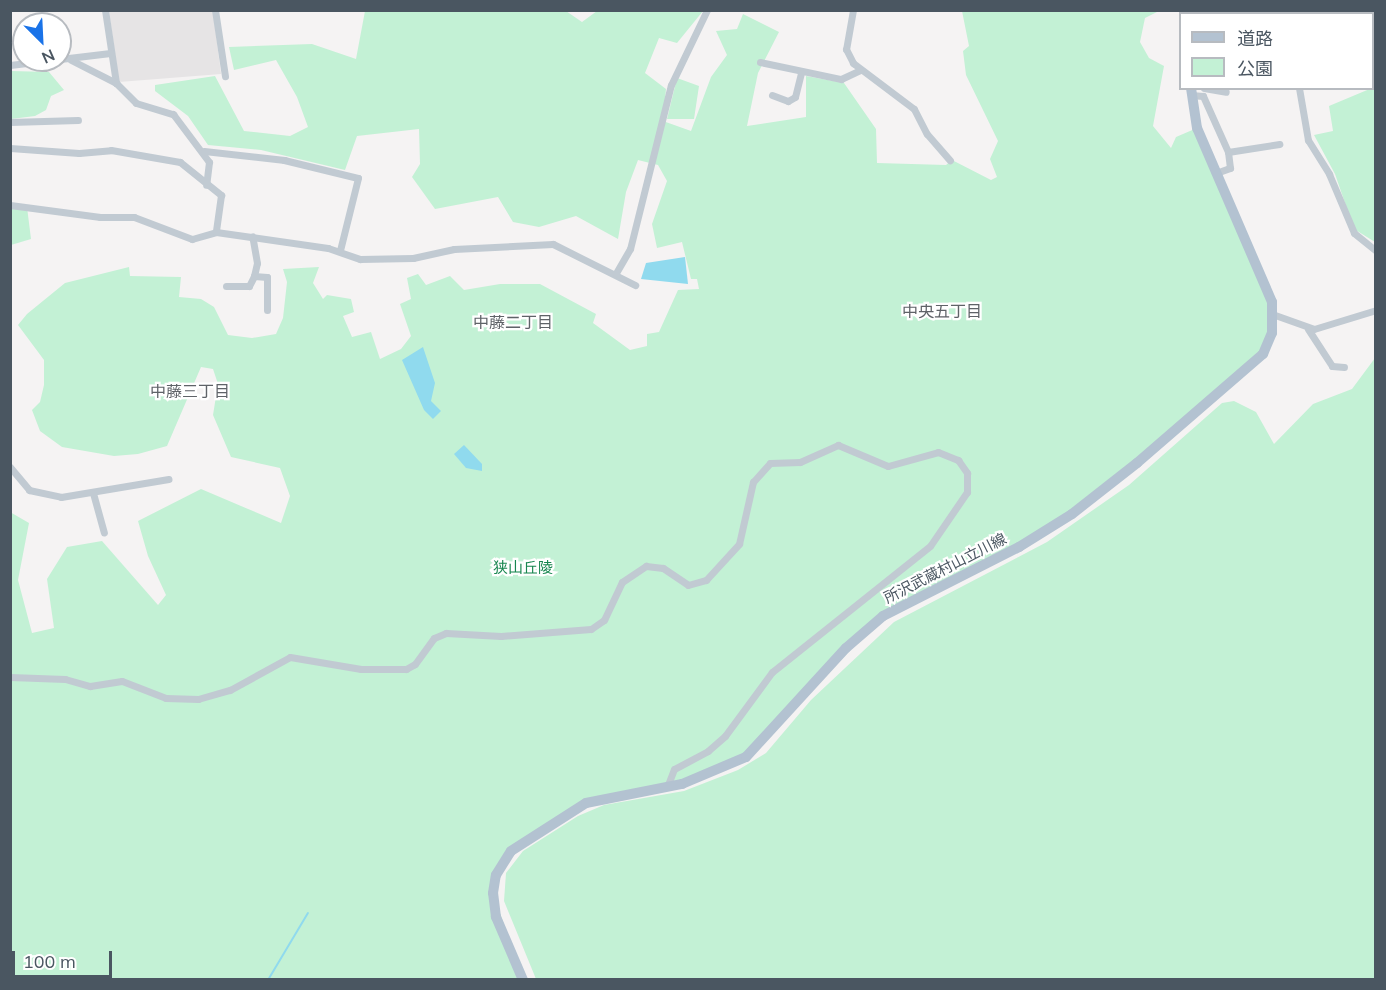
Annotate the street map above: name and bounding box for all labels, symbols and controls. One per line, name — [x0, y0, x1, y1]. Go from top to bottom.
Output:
north arrow — [12, 12, 72, 72]
legend — [1179, 12, 1374, 90]
text: 道路 — [1237, 27, 1273, 50]
text: N — [39, 45, 58, 68]
text: 公園 — [1237, 57, 1273, 80]
district label: 中央五丁目 — [902, 301, 982, 321]
district label: 中藤二丁目 — [473, 312, 553, 332]
district label: 中藤三丁目 — [150, 381, 230, 401]
street label: 所沢武蔵村山立川線 — [881, 529, 1009, 607]
park label: 狭山丘陵 — [493, 559, 553, 577]
scale bar — [15, 939, 116, 977]
text: 100 m — [23, 950, 76, 973]

